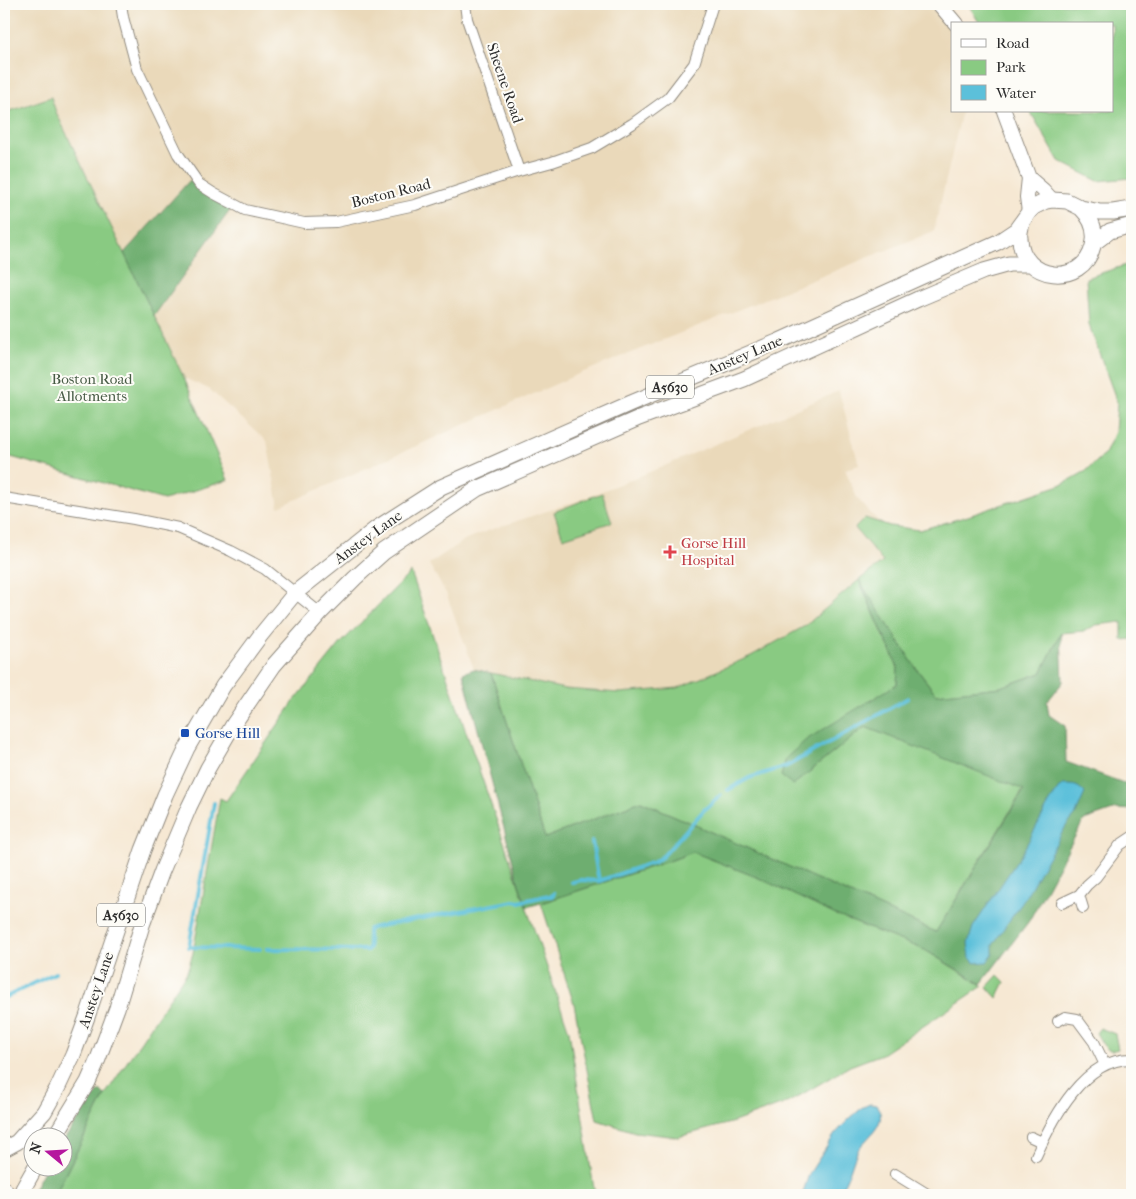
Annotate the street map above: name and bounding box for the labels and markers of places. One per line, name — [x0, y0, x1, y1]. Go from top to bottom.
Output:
place label: Gorse Hill Hospital — [681, 534, 746, 569]
marker: Gorse Hill Hospital — [663, 545, 677, 559]
place label: Gorse Hill — [195, 724, 260, 742]
marker: Gorse Hill — [179, 727, 191, 739]

